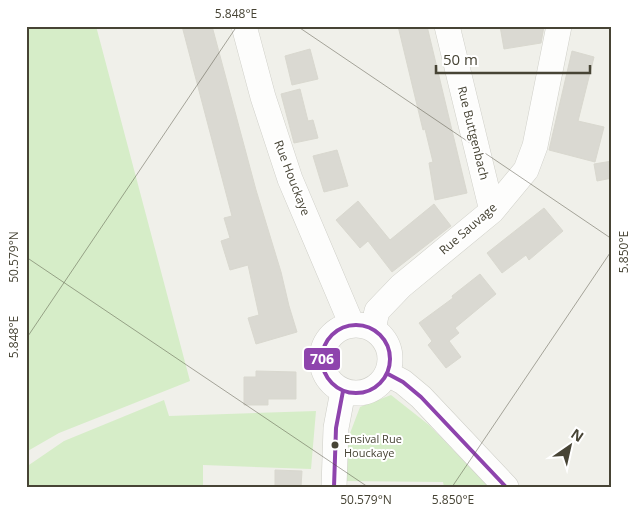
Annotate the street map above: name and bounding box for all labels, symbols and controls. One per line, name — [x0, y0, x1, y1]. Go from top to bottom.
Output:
text: 5.848°E — [215, 5, 257, 22]
scale bar — [436, 42, 589, 74]
text: 50 m — [443, 49, 478, 69]
street label: Rue Buttgenbach — [454, 84, 493, 182]
street label: Rue Houckaye — [270, 138, 315, 218]
street label: Rue Sauvage — [435, 199, 500, 258]
text: 50.579°N — [5, 231, 22, 283]
text: 5.850°E — [615, 231, 632, 273]
text: 5.848°E — [5, 316, 22, 358]
line badge: 706 — [303, 347, 341, 371]
text: 706 — [310, 349, 334, 368]
north arrow — [546, 420, 596, 470]
text: N — [568, 424, 588, 446]
place label: Ensival Rue Houckaye — [344, 431, 402, 460]
marker: Ensival Rue Houckaye — [330, 440, 340, 450]
text: 50.579°N — [340, 491, 392, 508]
text: 5.850°E — [432, 491, 474, 508]

